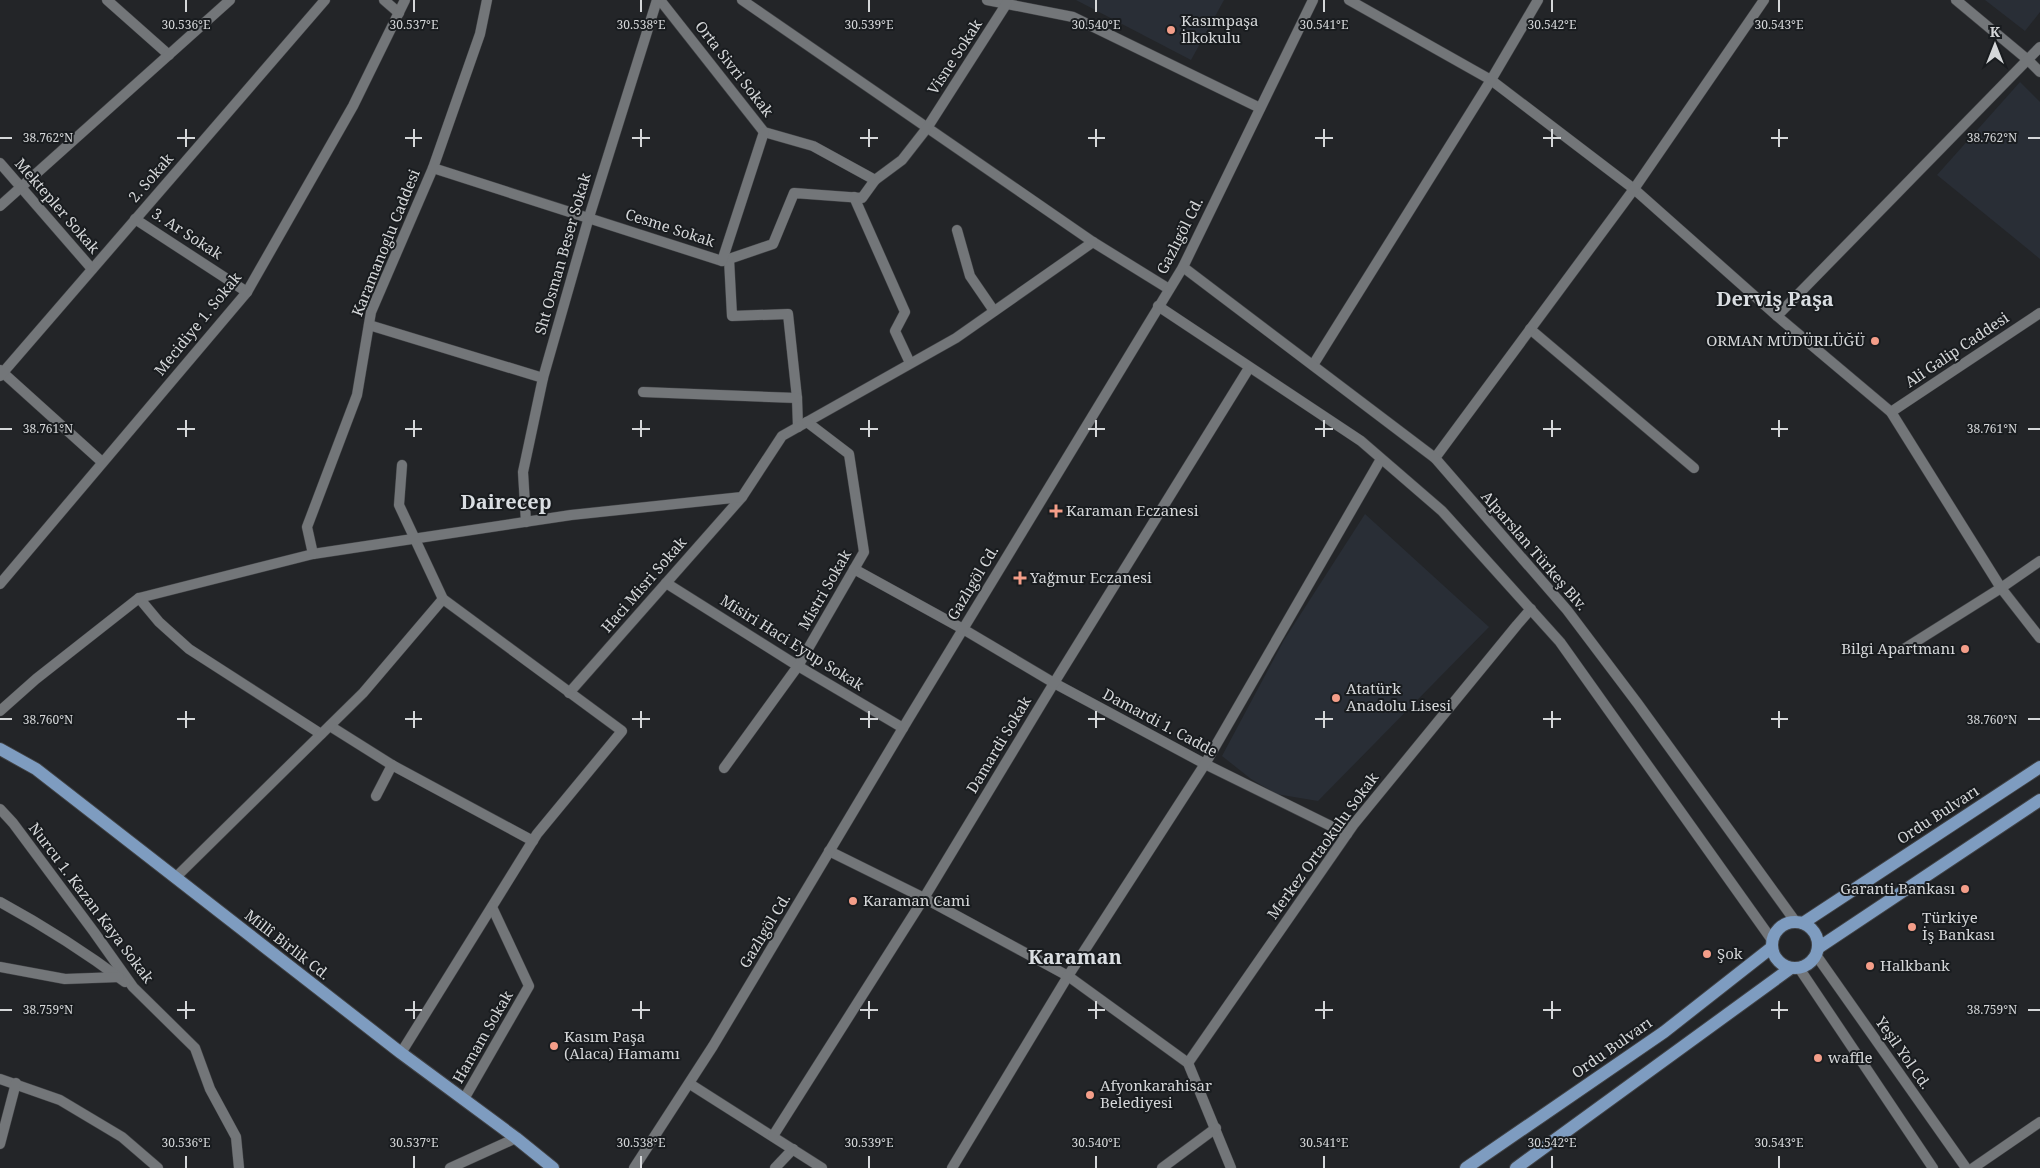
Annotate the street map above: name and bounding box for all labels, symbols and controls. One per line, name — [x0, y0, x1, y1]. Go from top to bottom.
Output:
place label: Kasımpaşa İlkokulu — [1181, 10, 1259, 47]
street label: Visne Sokak — [922, 15, 986, 98]
text: 30.536°E — [162, 16, 210, 33]
text: 30.537°E — [390, 16, 438, 33]
text: 30.538°E — [617, 16, 665, 33]
text: 30.539°E — [845, 16, 893, 33]
text: 30.540°E — [1072, 16, 1120, 33]
text: 30.541°E — [1300, 16, 1348, 33]
text: 30.542°E — [1528, 16, 1576, 33]
text: 30.543°E — [1755, 16, 1803, 33]
street label: Orta Sivri Sokak — [691, 17, 779, 120]
north arrow — [1970, 20, 2020, 70]
text: K — [1990, 22, 2001, 41]
marker: Kasımpaşa İlkokulu — [1165, 24, 1177, 36]
text: 38.762°N — [23, 129, 73, 146]
text: 38.762°N — [1967, 129, 2017, 146]
street label: 2. Sokak — [123, 148, 177, 206]
street label: Mektepler Sokak — [11, 154, 105, 257]
street label: Karamanoglu Caddesi — [346, 166, 424, 319]
street label: Sht Osman Beser Sokak — [529, 170, 595, 337]
street label: Gazlıgöl Cd. — [1151, 194, 1207, 277]
street label: 3. Ar Sokak — [148, 203, 227, 264]
street label: Cesme Sokak — [623, 203, 718, 251]
street label: Mecidiye 1. Sokak — [149, 267, 245, 379]
district label: Derviş Paşa — [1716, 285, 1834, 312]
street label: Ali Galip Caddesi — [1901, 307, 2012, 391]
place label: ORMAN MÜDÜRLÜĞÜ — [1706, 330, 1865, 350]
marker: ORMAN MÜDÜRLÜĞÜ — [1869, 335, 1881, 347]
text: 38.761°N — [23, 420, 73, 437]
text: 38.761°N — [1967, 420, 2017, 437]
street label: Alparslan Türkeş Blv. — [1477, 486, 1592, 614]
district label: Dairecep — [460, 488, 552, 515]
place label: Karaman Eczanesi — [1066, 500, 1199, 520]
marker: Karaman Eczanesi — [1050, 505, 1062, 517]
street label: Haci Misri Sokak — [596, 532, 691, 636]
street label: Gazlıgöl Cd. — [942, 541, 1002, 624]
street label: Mistri Sokak — [793, 546, 855, 633]
place label: Yağmur Eczanesi — [1029, 567, 1152, 587]
marker: Yağmur Eczanesi — [1014, 572, 1026, 584]
street label: Misiri Haci Eyup Sokak — [717, 590, 868, 695]
place label: Bilgi Apartmanı — [1841, 638, 1955, 658]
marker: Bilgi Apartmanı — [1959, 643, 1971, 655]
place label: Atatürk Anadolu Lisesi — [1346, 678, 1451, 715]
street label: Damardi 1. Cadde — [1100, 683, 1221, 761]
street label: Damardi Sokak — [961, 692, 1035, 797]
marker: Atatürk Anadolu Lisesi — [1330, 692, 1342, 704]
text: 38.760°N — [23, 711, 73, 728]
text: 38.760°N — [1967, 711, 2017, 728]
street label: Merkez Ortaokulu Sokak — [1262, 768, 1382, 923]
street label: Ordu Bulvarı — [1893, 780, 1982, 848]
street label: Nurcu 1. Kazan Kaya Sokak — [25, 818, 159, 987]
place label: Garanti Bankası — [1840, 878, 1955, 898]
marker: Garanti Bankası — [1959, 883, 1971, 895]
street label: Gazlıgöl Cd. — [734, 889, 794, 972]
place label: Karaman Cami — [863, 890, 970, 910]
marker: Karaman Cami — [847, 895, 859, 907]
street label: Millî Birlik Cd. — [241, 905, 334, 984]
place label: Türkiye İş Bankası — [1922, 907, 1995, 944]
marker: Türkiye İş Bankası — [1906, 921, 1918, 933]
district label: Karaman — [1028, 943, 1122, 970]
place label: Şok — [1717, 943, 1743, 963]
marker: Şok — [1701, 948, 1713, 960]
place label: Halkbank — [1880, 955, 1950, 975]
marker: Halkbank — [1864, 960, 1876, 972]
street label: Hamam Sokak — [448, 986, 517, 1086]
text: 38.759°N — [23, 1001, 73, 1018]
text: 38.759°N — [1967, 1001, 2017, 1018]
street label: Yeşil Yol Cd. — [1871, 1011, 1936, 1093]
street label: Ordu Bulvarı — [1567, 1012, 1656, 1082]
place label: Kasım Paşa (Alaca) Hamamı — [564, 1026, 680, 1063]
marker: Kasım Paşa (Alaca) Hamamı — [548, 1040, 560, 1052]
place label: waffle — [1828, 1047, 1872, 1067]
marker: waffle — [1812, 1052, 1824, 1064]
place label: Afyonkarahisar Belediyesi — [1100, 1075, 1212, 1112]
marker: Afyonkarahisar Belediyesi — [1084, 1089, 1096, 1101]
text: 30.536°E — [162, 1134, 210, 1151]
text: 30.537°E — [390, 1134, 438, 1151]
text: 30.538°E — [617, 1134, 665, 1151]
text: 30.539°E — [845, 1134, 893, 1151]
text: 30.540°E — [1072, 1134, 1120, 1151]
text: 30.541°E — [1300, 1134, 1348, 1151]
text: 30.542°E — [1528, 1134, 1576, 1151]
text: 30.543°E — [1755, 1134, 1803, 1151]

